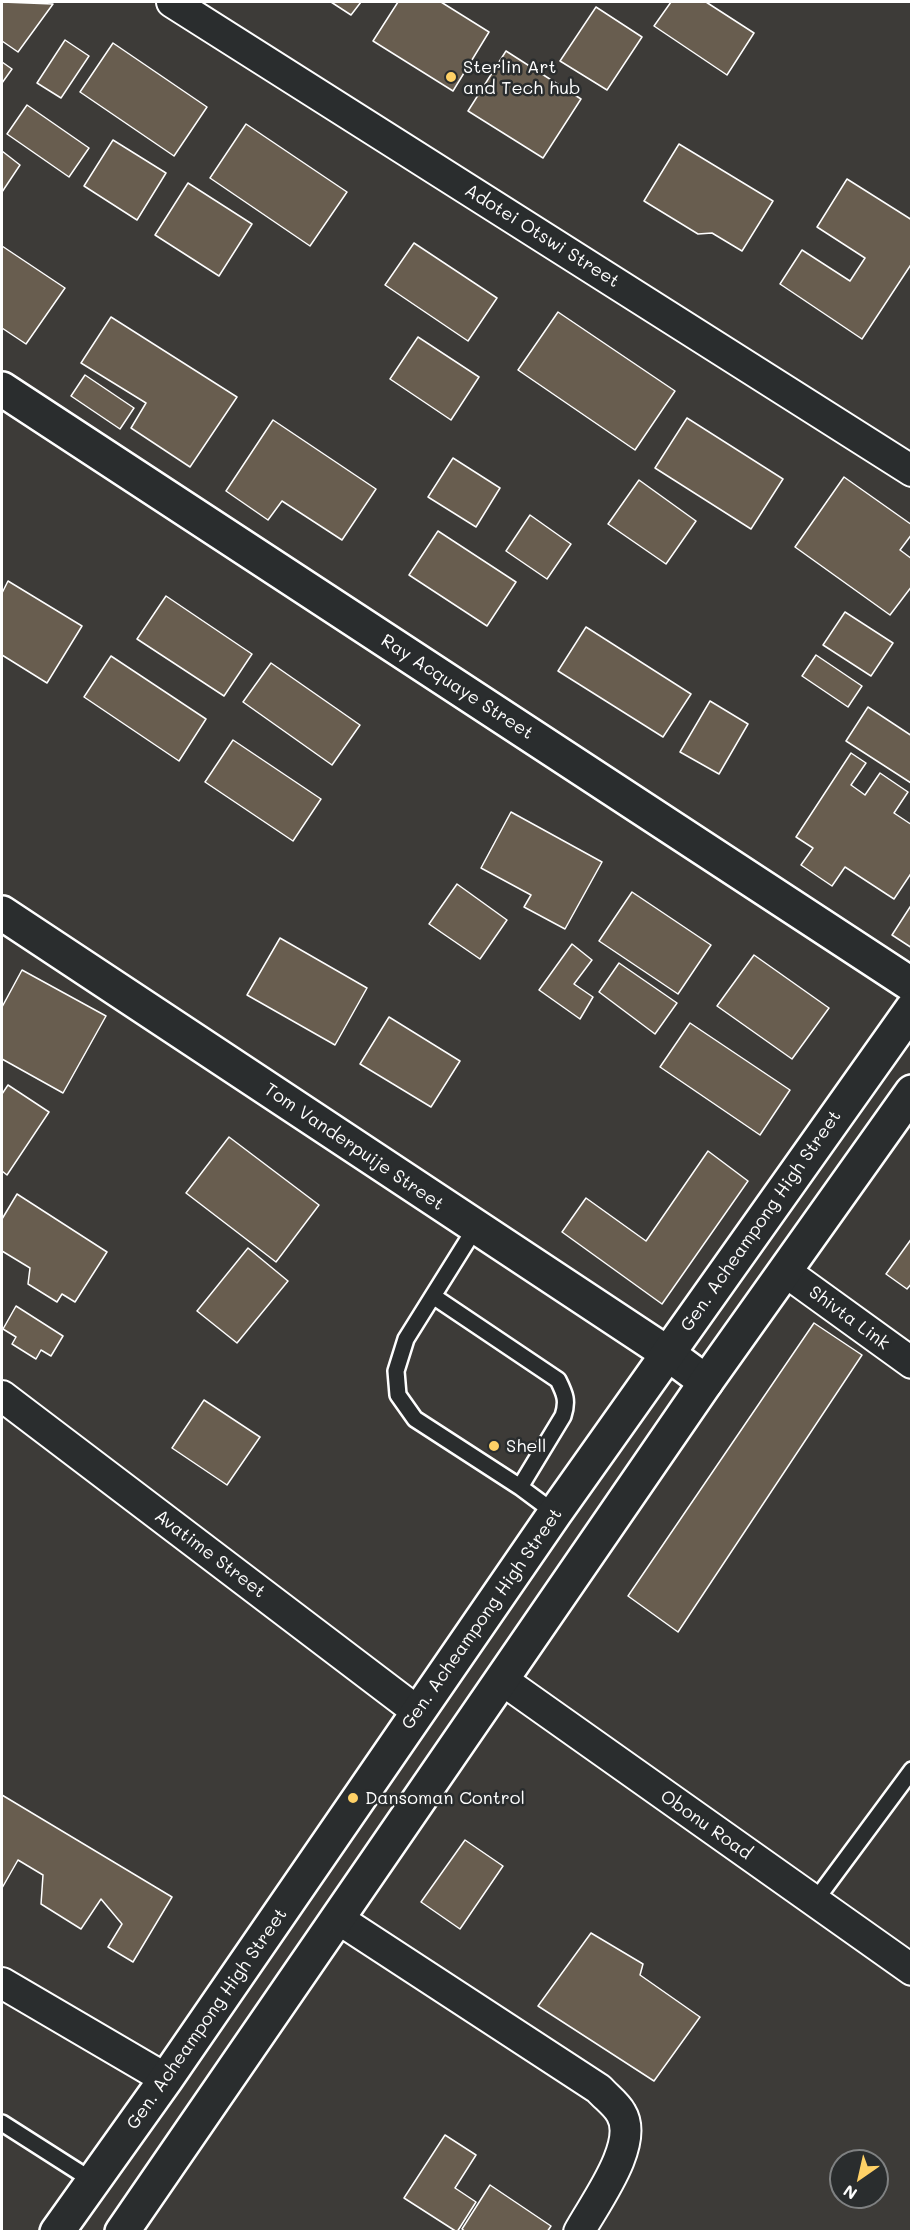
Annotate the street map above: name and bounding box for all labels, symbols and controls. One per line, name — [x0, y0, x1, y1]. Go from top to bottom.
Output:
place label: Sterlin Art and Tech hub — [463, 56, 580, 98]
marker: Sterlin Art and Tech hub — [444, 70, 458, 84]
street label: Adotei Otswi Street — [461, 180, 623, 292]
street label: Ray Acquaye Street — [377, 630, 537, 744]
street label: Tom Vanderpuije Street — [260, 1079, 448, 1215]
street label: Gen. Acheampong High Street — [676, 1106, 846, 1336]
street label: Shivta Link — [804, 1281, 894, 1355]
place label: Shell — [506, 1435, 546, 1457]
marker: Shell — [487, 1439, 501, 1453]
street label: Gen. Acheampong High Street — [397, 1504, 567, 1734]
street label: Avatime Street — [150, 1505, 270, 1603]
street label: Obonu Road — [656, 1786, 756, 1864]
place label: Dansoman Control — [365, 1787, 525, 1809]
marker: Dansoman Control — [346, 1791, 360, 1805]
street label: Gen. Acheampong High Street — [122, 1904, 292, 2134]
north arrow — [829, 2149, 889, 2209]
text: N — [839, 2181, 861, 2205]

